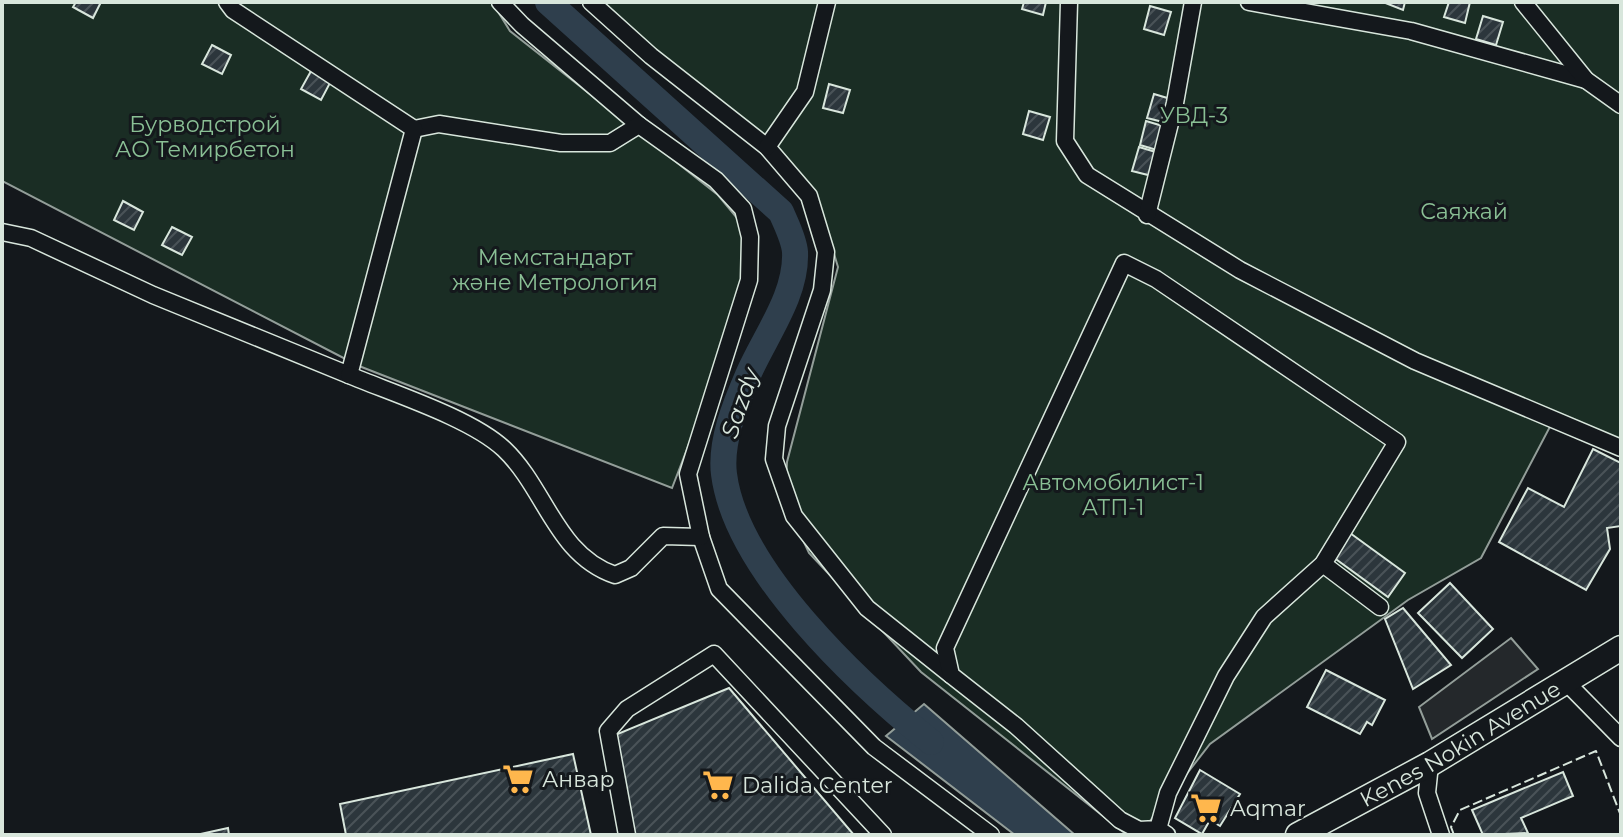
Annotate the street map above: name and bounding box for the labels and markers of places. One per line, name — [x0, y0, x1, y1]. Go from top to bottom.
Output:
supermarket icon: Анвар — [501, 762, 535, 796]
place label: Анвар — [542, 766, 615, 793]
supermarket icon: Dalida Center — [701, 768, 735, 802]
place label: Dalida Center — [742, 772, 893, 799]
supermarket icon: Aqmar — [1189, 791, 1223, 825]
place label: Aqmar — [1230, 795, 1306, 822]

